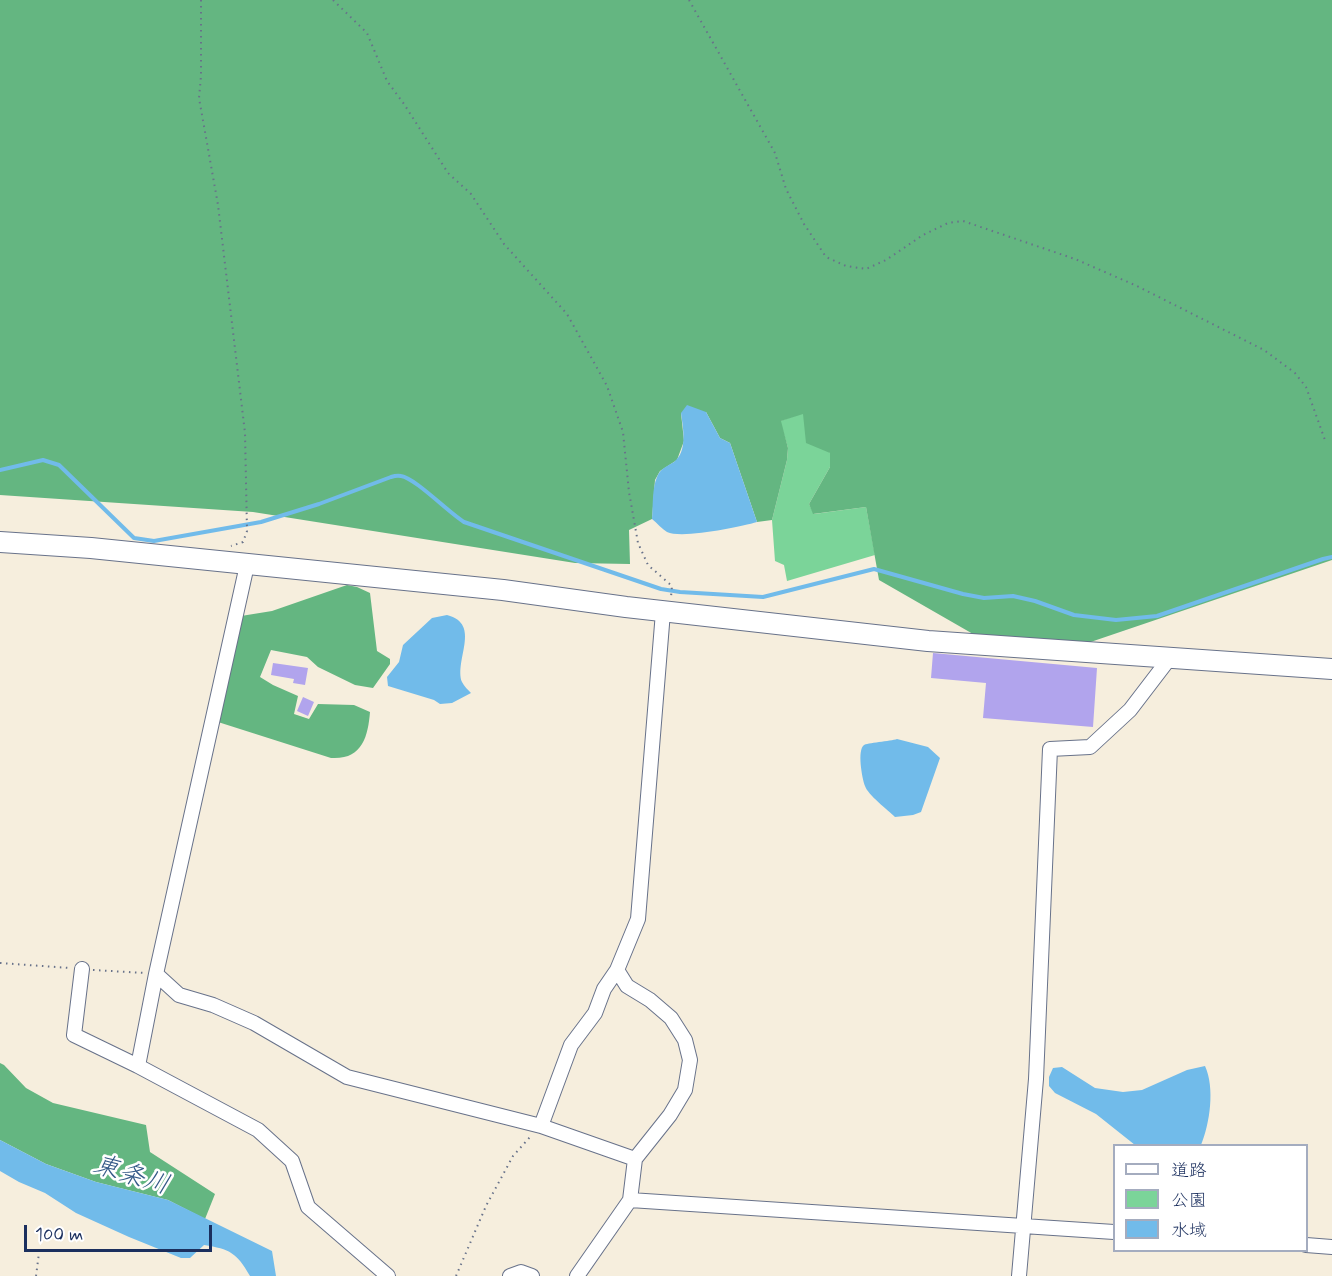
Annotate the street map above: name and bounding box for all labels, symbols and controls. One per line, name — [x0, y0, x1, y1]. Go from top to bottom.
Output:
legend — [1113, 1144, 1308, 1252]
water label: 東条川 — [89, 1151, 173, 1203]
text: 道路 — [1171, 1159, 1207, 1183]
text: 公園 — [1171, 1189, 1207, 1213]
scale bar — [27, 1213, 214, 1251]
text: 水域 — [1171, 1219, 1207, 1243]
text: 100 m — [35, 1223, 83, 1247]

